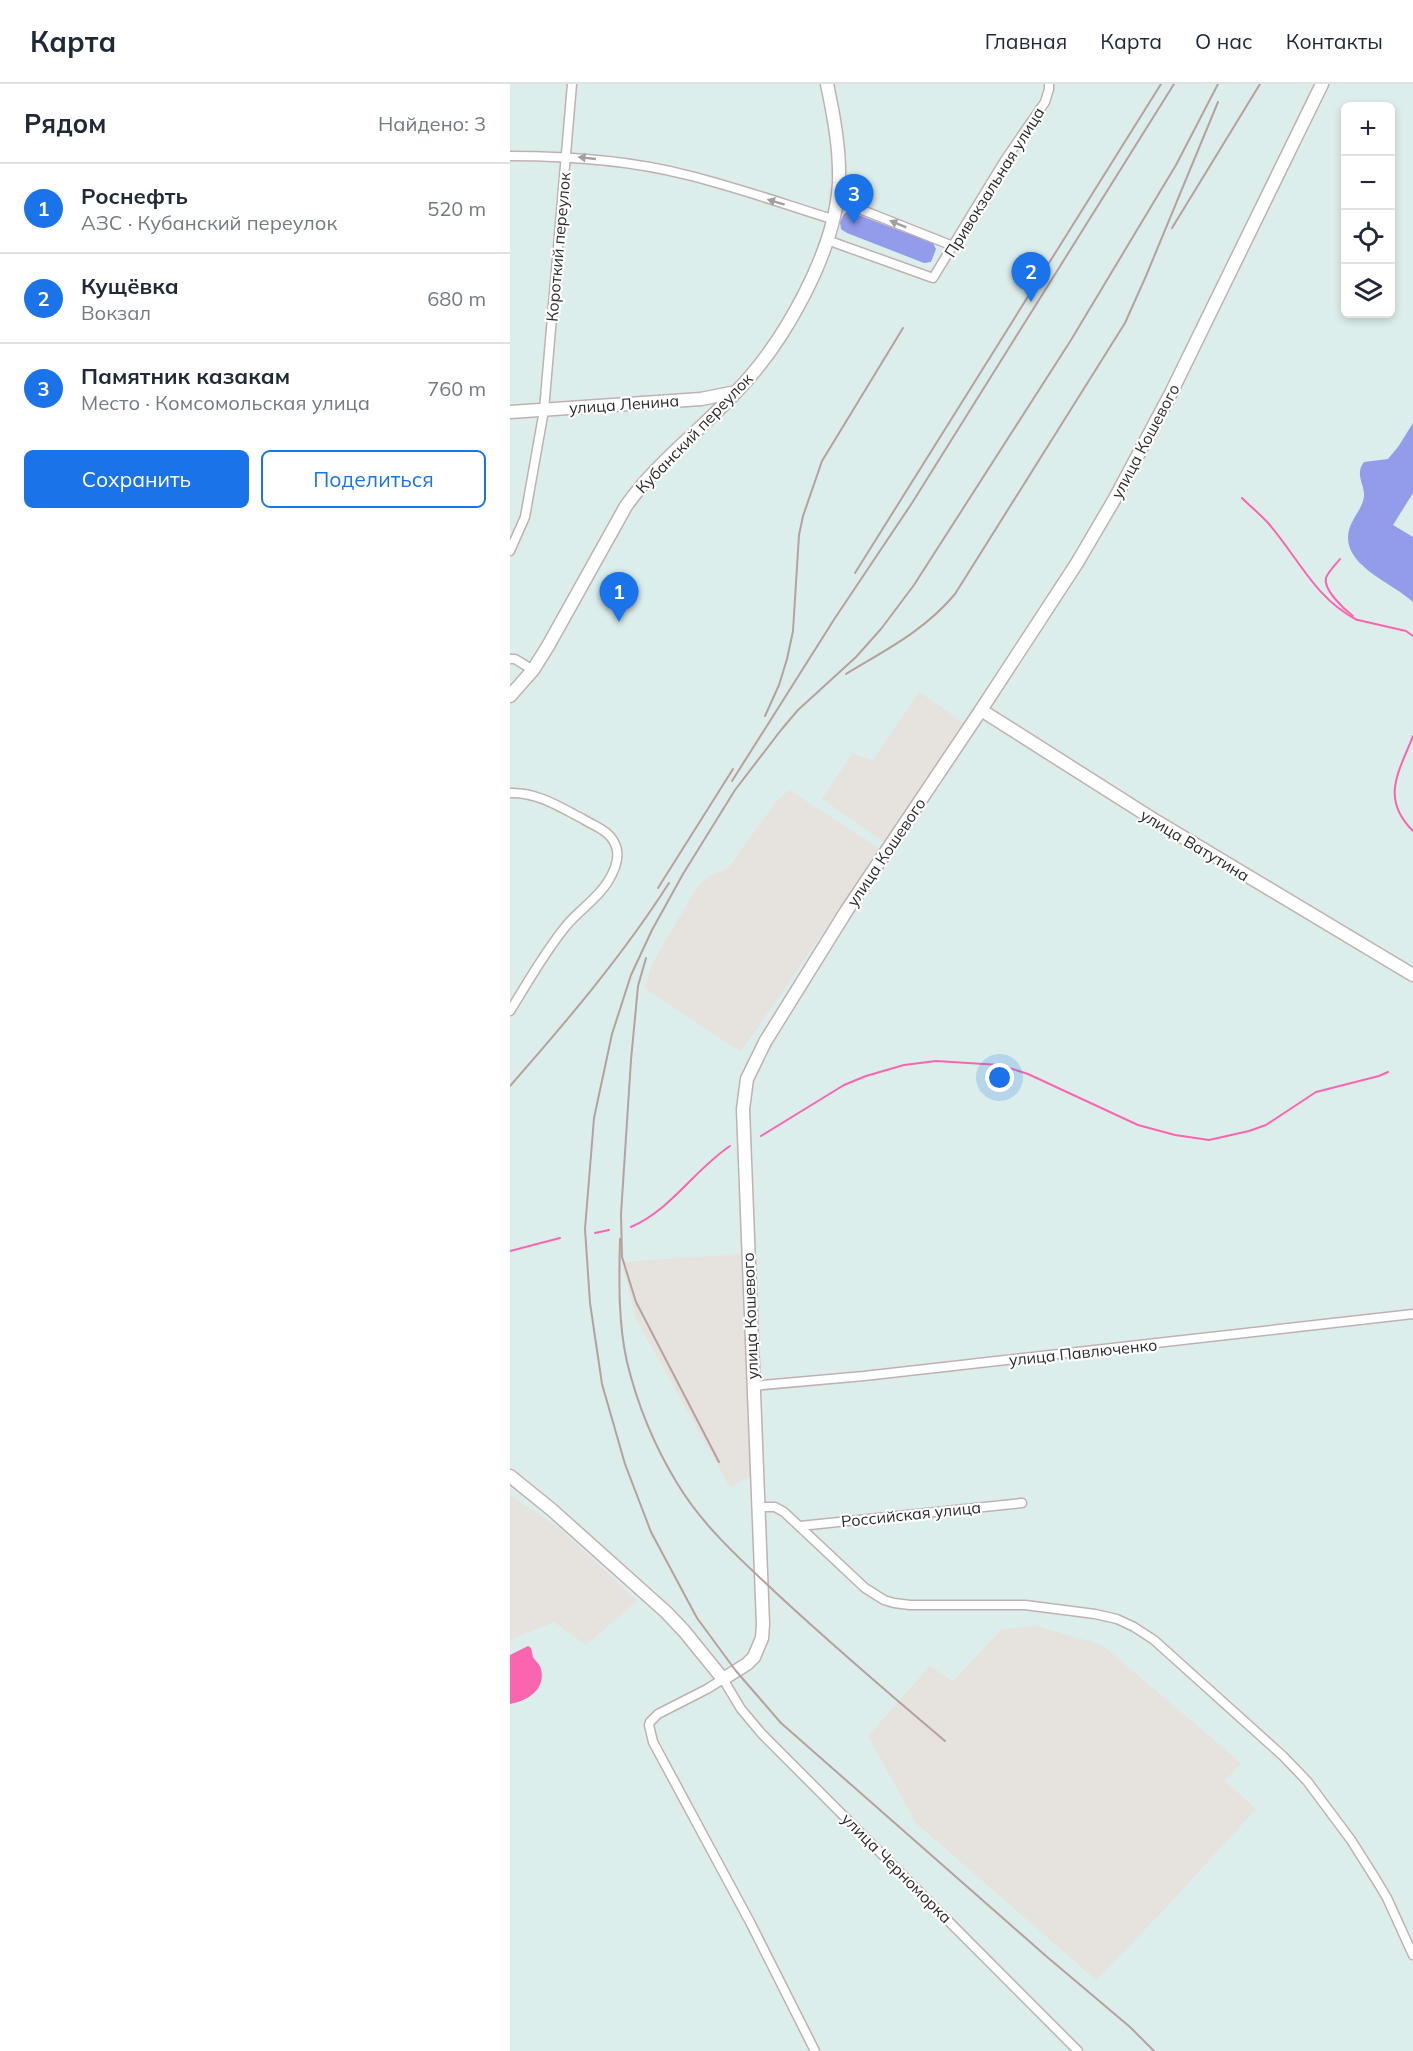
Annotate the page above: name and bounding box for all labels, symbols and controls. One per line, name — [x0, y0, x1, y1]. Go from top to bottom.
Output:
text: Карта — [30, 24, 116, 59]
text: Главная — [985, 28, 1067, 54]
text: Карта — [1100, 28, 1162, 54]
text: О нас — [1195, 28, 1253, 54]
text: Контакты — [1286, 28, 1383, 54]
map controls — [1341, 102, 1395, 318]
button: + — [1341, 102, 1395, 156]
street label: Привокзальная улица — [940, 103, 1048, 261]
text: Рядом — [24, 107, 107, 140]
text: Найдено: 3 — [378, 111, 486, 136]
one-way arrow — [577, 153, 596, 163]
button: − — [1341, 156, 1395, 210]
street label: Короткий переулок — [541, 171, 575, 323]
pin: 3 — [834, 174, 874, 224]
text: Роснефть — [81, 182, 188, 210]
text: 1 — [38, 196, 50, 221]
text: 520 m — [427, 196, 486, 221]
one-way arrow — [767, 197, 785, 206]
text: АЗС · Кубанский переулок — [81, 210, 337, 235]
button: locate — [1341, 210, 1395, 264]
one-way arrow — [889, 219, 907, 229]
pin: 2 — [1012, 252, 1050, 302]
button: layers — [1341, 264, 1395, 318]
text: Кущёвка — [81, 272, 179, 300]
text: 2 — [38, 286, 50, 311]
text: 680 m — [427, 286, 486, 311]
text: Вокзал — [81, 300, 151, 325]
text: Памятник казакам — [81, 362, 290, 390]
street label: Кубанский переулок — [631, 368, 757, 497]
text: 3 — [38, 376, 50, 401]
text: 760 m — [427, 376, 486, 401]
street label: улица Кошевого — [1106, 380, 1184, 502]
text: Место · Комсомольская улица — [81, 390, 370, 415]
street label: улица Ленина — [568, 390, 680, 418]
button: Сохранить — [24, 450, 249, 508]
button: Поделиться — [261, 450, 486, 508]
pin: 1 — [600, 572, 638, 622]
street label: улица Кошевого — [842, 794, 930, 910]
street label: улица Ватутина — [1137, 805, 1253, 885]
your location — [985, 1063, 1014, 1092]
street label: улица Кошевого — [738, 1252, 762, 1380]
street label: улица Павлюченко — [1008, 1334, 1158, 1370]
street label: Российская улица — [840, 1497, 982, 1531]
street label: улица Черноморка — [838, 1809, 956, 1927]

